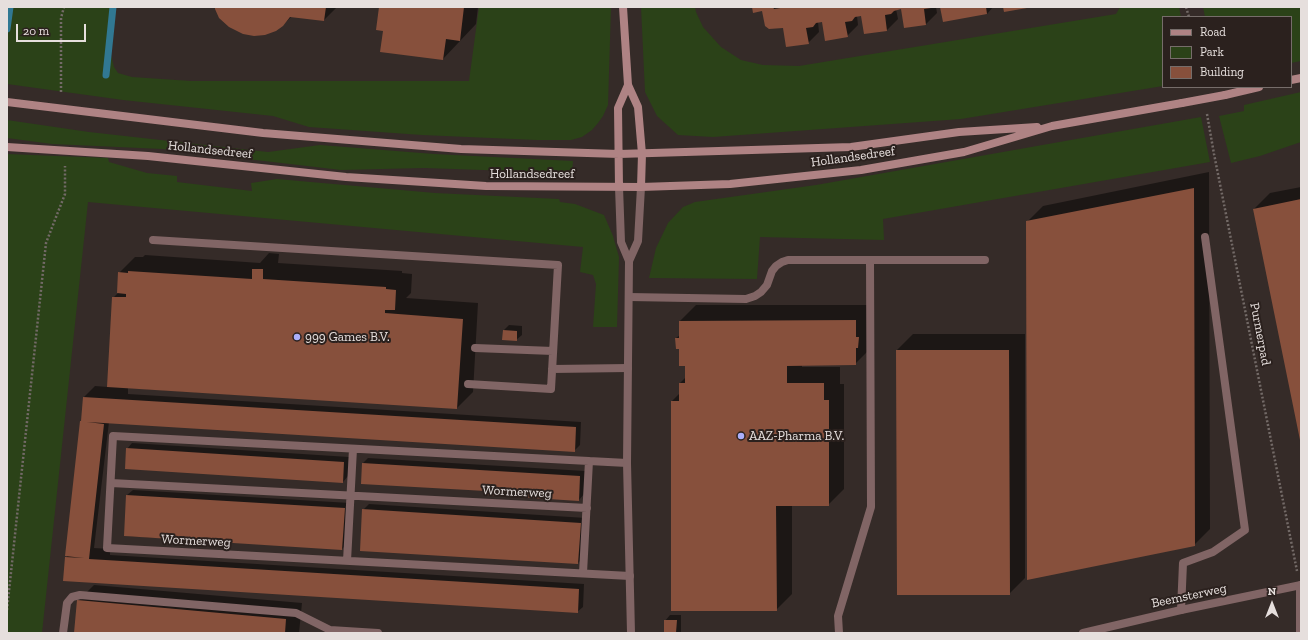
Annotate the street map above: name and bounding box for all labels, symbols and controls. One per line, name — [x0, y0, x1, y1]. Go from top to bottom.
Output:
scale bar — [18, 16, 88, 42]
legend — [1162, 16, 1292, 88]
text: 20 m — [23, 24, 49, 38]
text: Road — [1200, 25, 1226, 39]
text: Park — [1200, 45, 1224, 59]
text: Building — [1200, 65, 1244, 79]
street label: Hollandsedreef — [167, 138, 253, 162]
street label: Hollandsedreef — [810, 143, 896, 171]
street label: Hollandsedreef — [490, 166, 574, 182]
street label: Purmerpad — [1246, 301, 1274, 367]
place label: 999 Games B.V. — [305, 329, 390, 345]
marker: 999 Games B.V. — [292, 332, 302, 342]
place label: AAZ-Pharma B.V. — [749, 428, 844, 444]
marker: AAZ-Pharma B.V. — [736, 431, 746, 441]
street label: Wormerweg — [482, 482, 552, 502]
street label: Wormerweg — [161, 531, 231, 551]
street label: Beemsterweg — [1150, 580, 1228, 612]
north arrow — [1252, 584, 1292, 624]
text: N — [1268, 585, 1276, 598]

